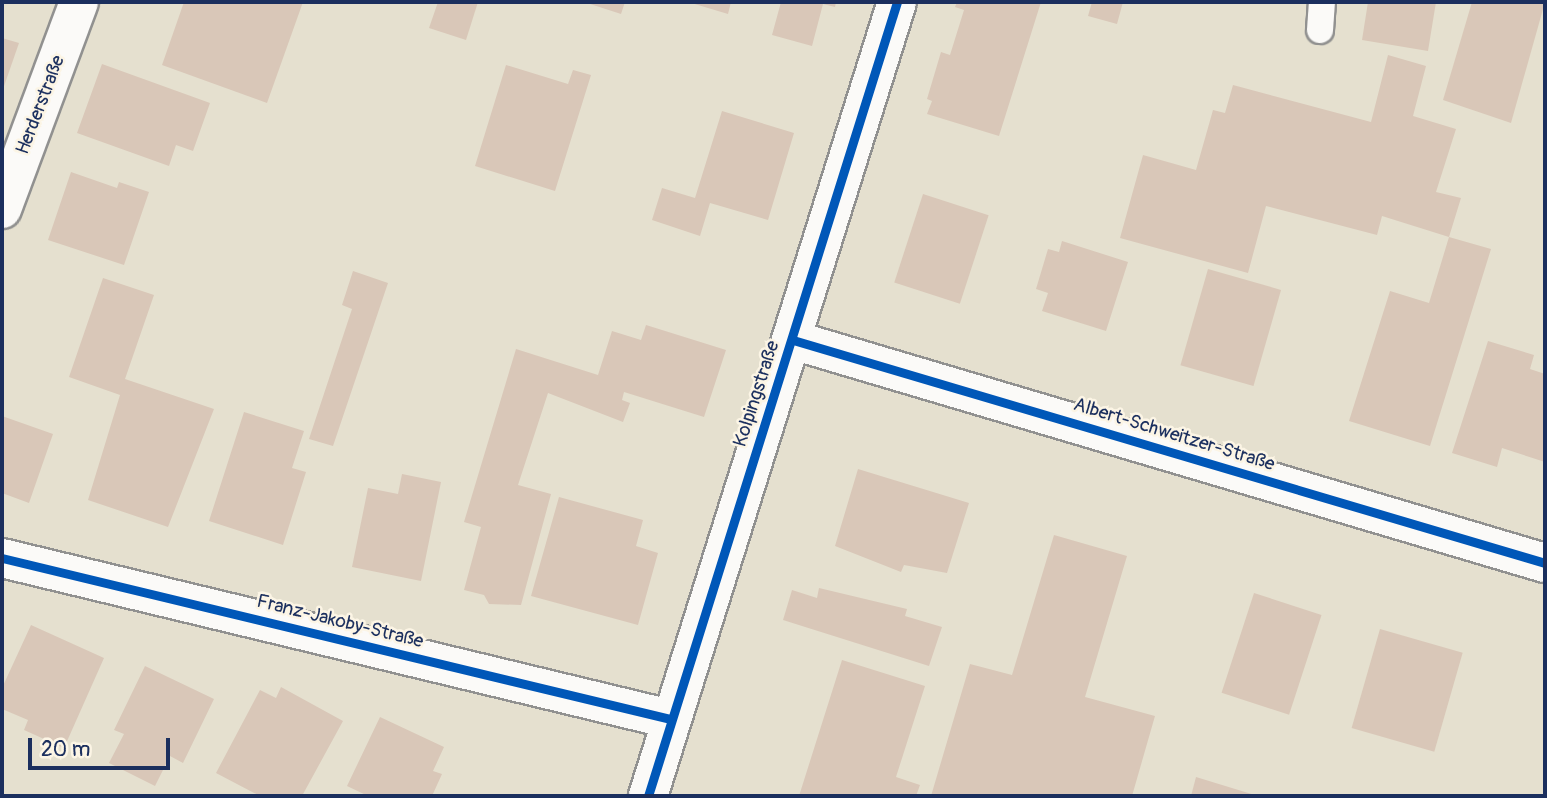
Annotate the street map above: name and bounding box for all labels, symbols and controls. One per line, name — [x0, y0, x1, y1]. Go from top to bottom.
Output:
street label: Herderstraße — [12, 52, 70, 158]
street label: Kolpingstraße — [729, 338, 785, 450]
street label: Albert-Schweitzer-Straße — [1071, 394, 1277, 476]
street label: Franz-Jakoby-Straße — [254, 590, 426, 654]
scale bar — [32, 724, 173, 768]
text: 20 m — [41, 736, 90, 763]

